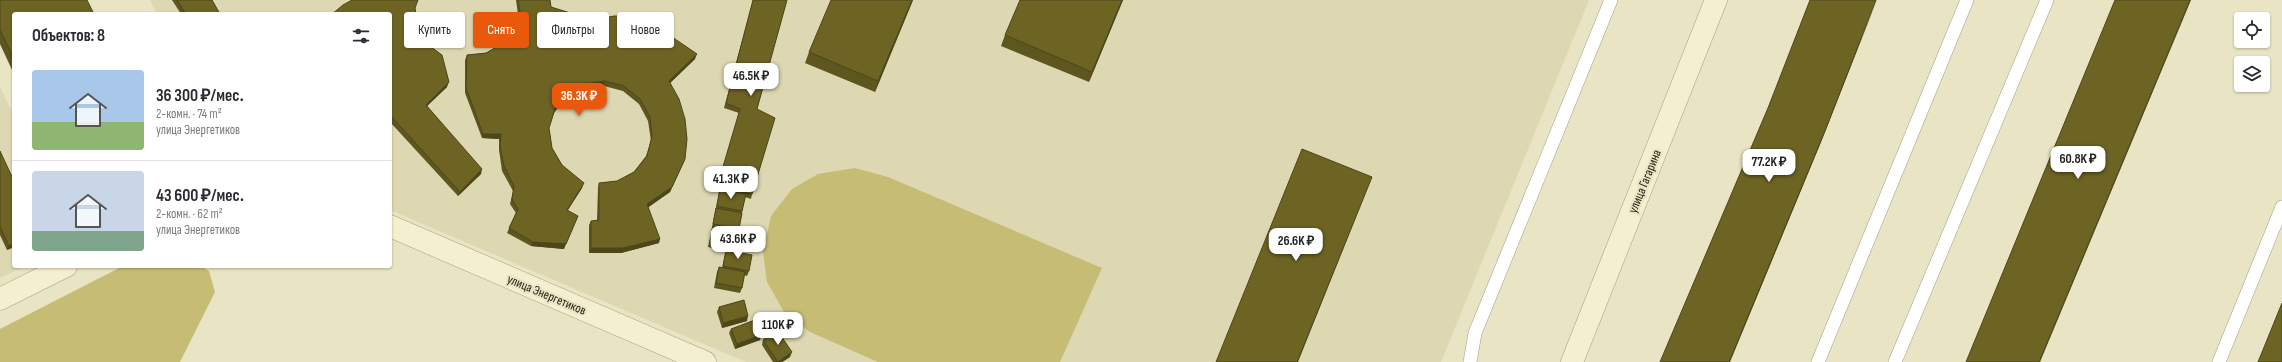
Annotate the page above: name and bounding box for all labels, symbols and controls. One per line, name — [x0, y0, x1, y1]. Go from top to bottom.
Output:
chip: Купить — [404, 12, 465, 48]
chip: Снять — [473, 12, 529, 48]
chip: Фильтры — [537, 12, 609, 48]
chip: Новое — [617, 12, 674, 48]
map controls — [2234, 12, 2270, 92]
button: locate — [2234, 12, 2270, 48]
icon: filters — [350, 25, 372, 47]
text: Объектов: 8 — [32, 26, 105, 46]
button: layers — [2234, 56, 2270, 92]
pin: 46.5K ₽ — [714, 63, 788, 97]
text: 46.5K ₽ — [733, 68, 769, 84]
pin: 36.3K ₽ — [542, 83, 616, 117]
icon: home — [64, 86, 112, 134]
text: 36 300 ₽/мес. — [156, 86, 244, 106]
text: 36.3K ₽ — [561, 88, 597, 104]
text: 2-комн. · 74 m² — [156, 106, 222, 122]
text: улица Энергетиков — [156, 122, 240, 138]
pin: 60.8K ₽ — [2041, 146, 2115, 180]
street label: улица Гагарина — [1625, 147, 1665, 215]
pin: 77.2K ₽ — [1732, 149, 1806, 183]
text: 60.8K ₽ — [2059, 151, 2097, 167]
text: 77.2K ₽ — [1751, 154, 1787, 170]
pin: 41.3K ₽ — [694, 166, 768, 200]
text: 41.3K ₽ — [713, 171, 749, 187]
text: 43 600 ₽/мес. — [156, 186, 244, 206]
icon: home — [64, 187, 112, 235]
text: 2-комн. · 62 m² — [156, 206, 223, 222]
text: улица Энергетиков — [156, 222, 240, 238]
pin: 43.6K ₽ — [701, 226, 775, 260]
pin: 26.6K ₽ — [1259, 228, 1333, 262]
text: 43.6K ₽ — [720, 231, 756, 247]
text: 26.6K ₽ — [1278, 233, 1314, 249]
street label: улица Энергетиков — [505, 271, 588, 319]
pin: 110K ₽ — [745, 312, 811, 346]
text: 110K ₽ — [762, 317, 794, 333]

